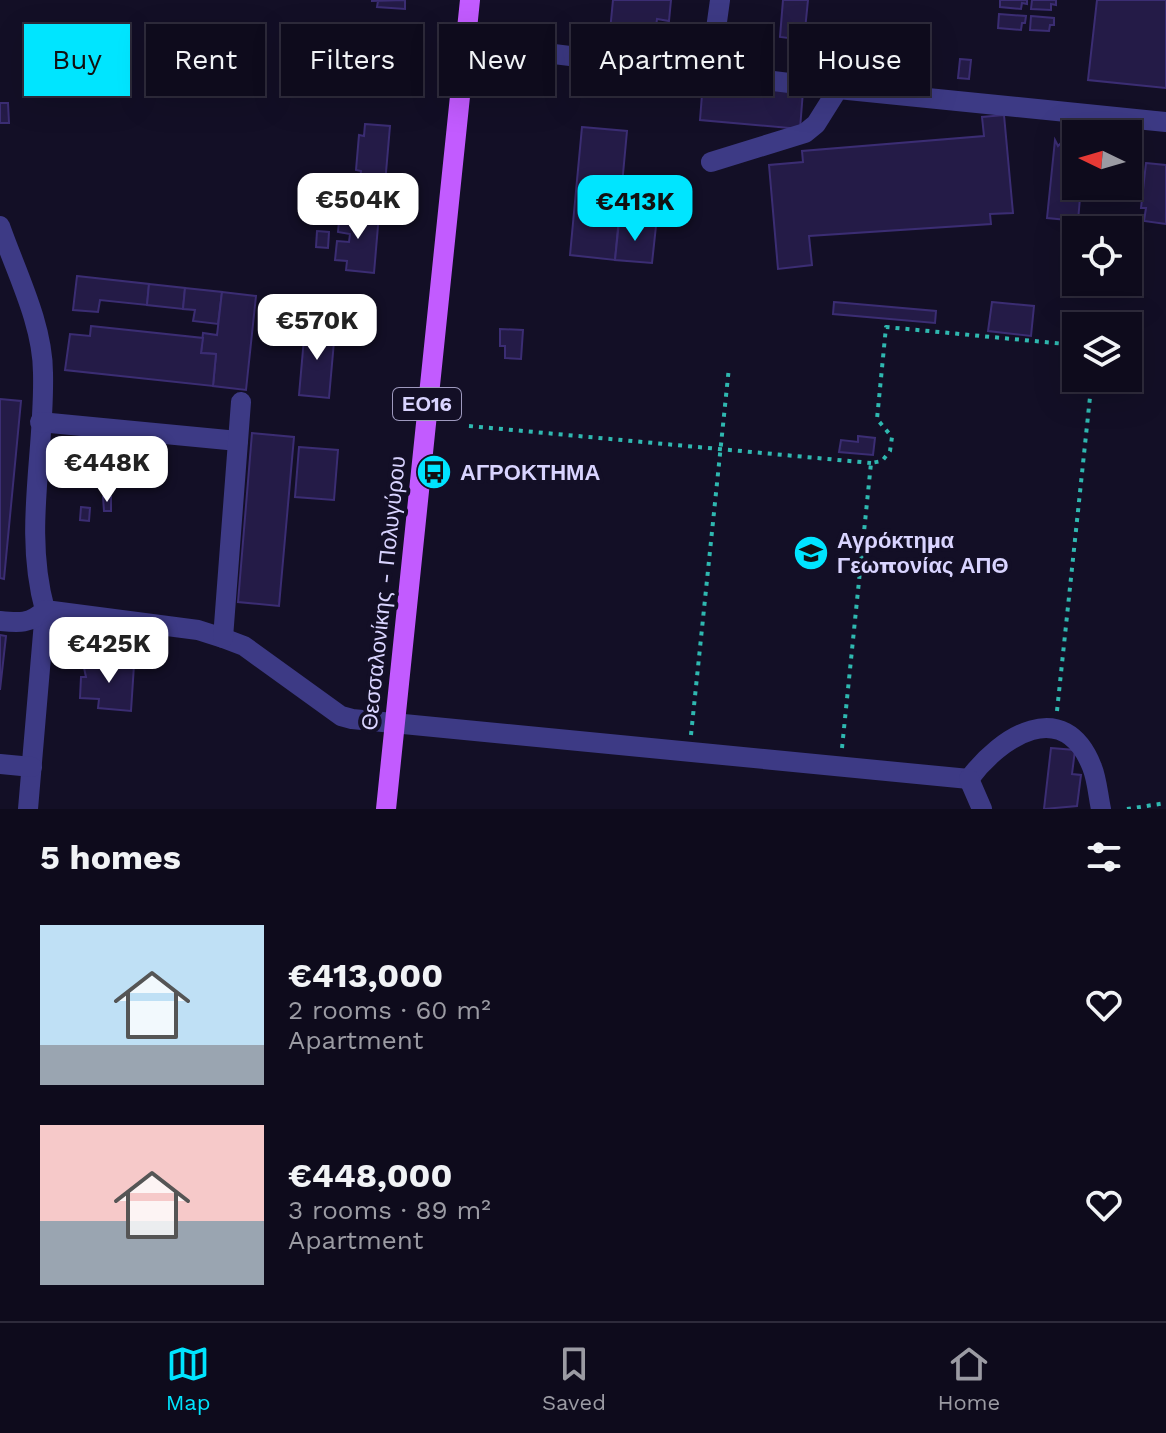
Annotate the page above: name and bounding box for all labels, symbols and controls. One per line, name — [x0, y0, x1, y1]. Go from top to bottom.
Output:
chip: Buy — [24, 24, 130, 96]
chip: Rent — [146, 24, 265, 96]
chip: Filters — [281, 24, 423, 96]
chip: New — [439, 24, 555, 96]
chip: Apartment — [571, 24, 773, 96]
chip: House — [789, 24, 930, 96]
north arrow — [1062, 120, 1142, 200]
map controls — [1062, 120, 1142, 392]
pin: €504K — [302, 173, 414, 241]
pin: €413K — [579, 175, 691, 243]
text: €504K — [316, 184, 400, 214]
text: €413K — [595, 186, 675, 216]
button: locate — [1062, 216, 1142, 296]
pin: €570K — [261, 294, 373, 362]
text: €570K — [276, 305, 358, 335]
button: layers — [1062, 312, 1142, 392]
road number: ΕΟ16 — [393, 388, 461, 420]
pin: €448K — [51, 436, 163, 504]
text: €448K — [64, 447, 150, 477]
bus stop icon: ΑΓΡΟΚΤΗΜΑ — [415, 453, 453, 491]
street label: Θεσσαλονίκης - Πολυγύρου — [357, 455, 410, 731]
place label: ΑΓΡΟΚΤΗΜΑ — [460, 460, 600, 485]
place label: Αγρόκτημα Γεωπονίας ΑΠΘ — [837, 528, 1009, 578]
school or university icon: Αγρόκτημα Γεωπονίας ΑΠΘ — [792, 534, 830, 572]
pin: €425K — [53, 617, 165, 685]
text: €425K — [67, 628, 151, 658]
icon: filters — [1082, 835, 1126, 879]
text: 5 homes — [40, 837, 181, 877]
text: €413,000 — [288, 955, 443, 995]
icon: home — [104, 957, 200, 1053]
icon: heart — [1082, 983, 1126, 1027]
text: 2 rooms · 60 m² — [288, 995, 491, 1025]
text: Apartment — [288, 1025, 424, 1055]
text: €448,000 — [288, 1155, 452, 1195]
icon: home — [104, 1157, 200, 1253]
icon: heart — [1082, 1183, 1126, 1227]
text: 3 rooms · 89 m² — [288, 1195, 491, 1225]
text: Apartment — [288, 1225, 424, 1255]
tab: Map — [166, 1342, 211, 1415]
tab: Saved — [542, 1342, 606, 1415]
tab: Home — [937, 1342, 1000, 1415]

